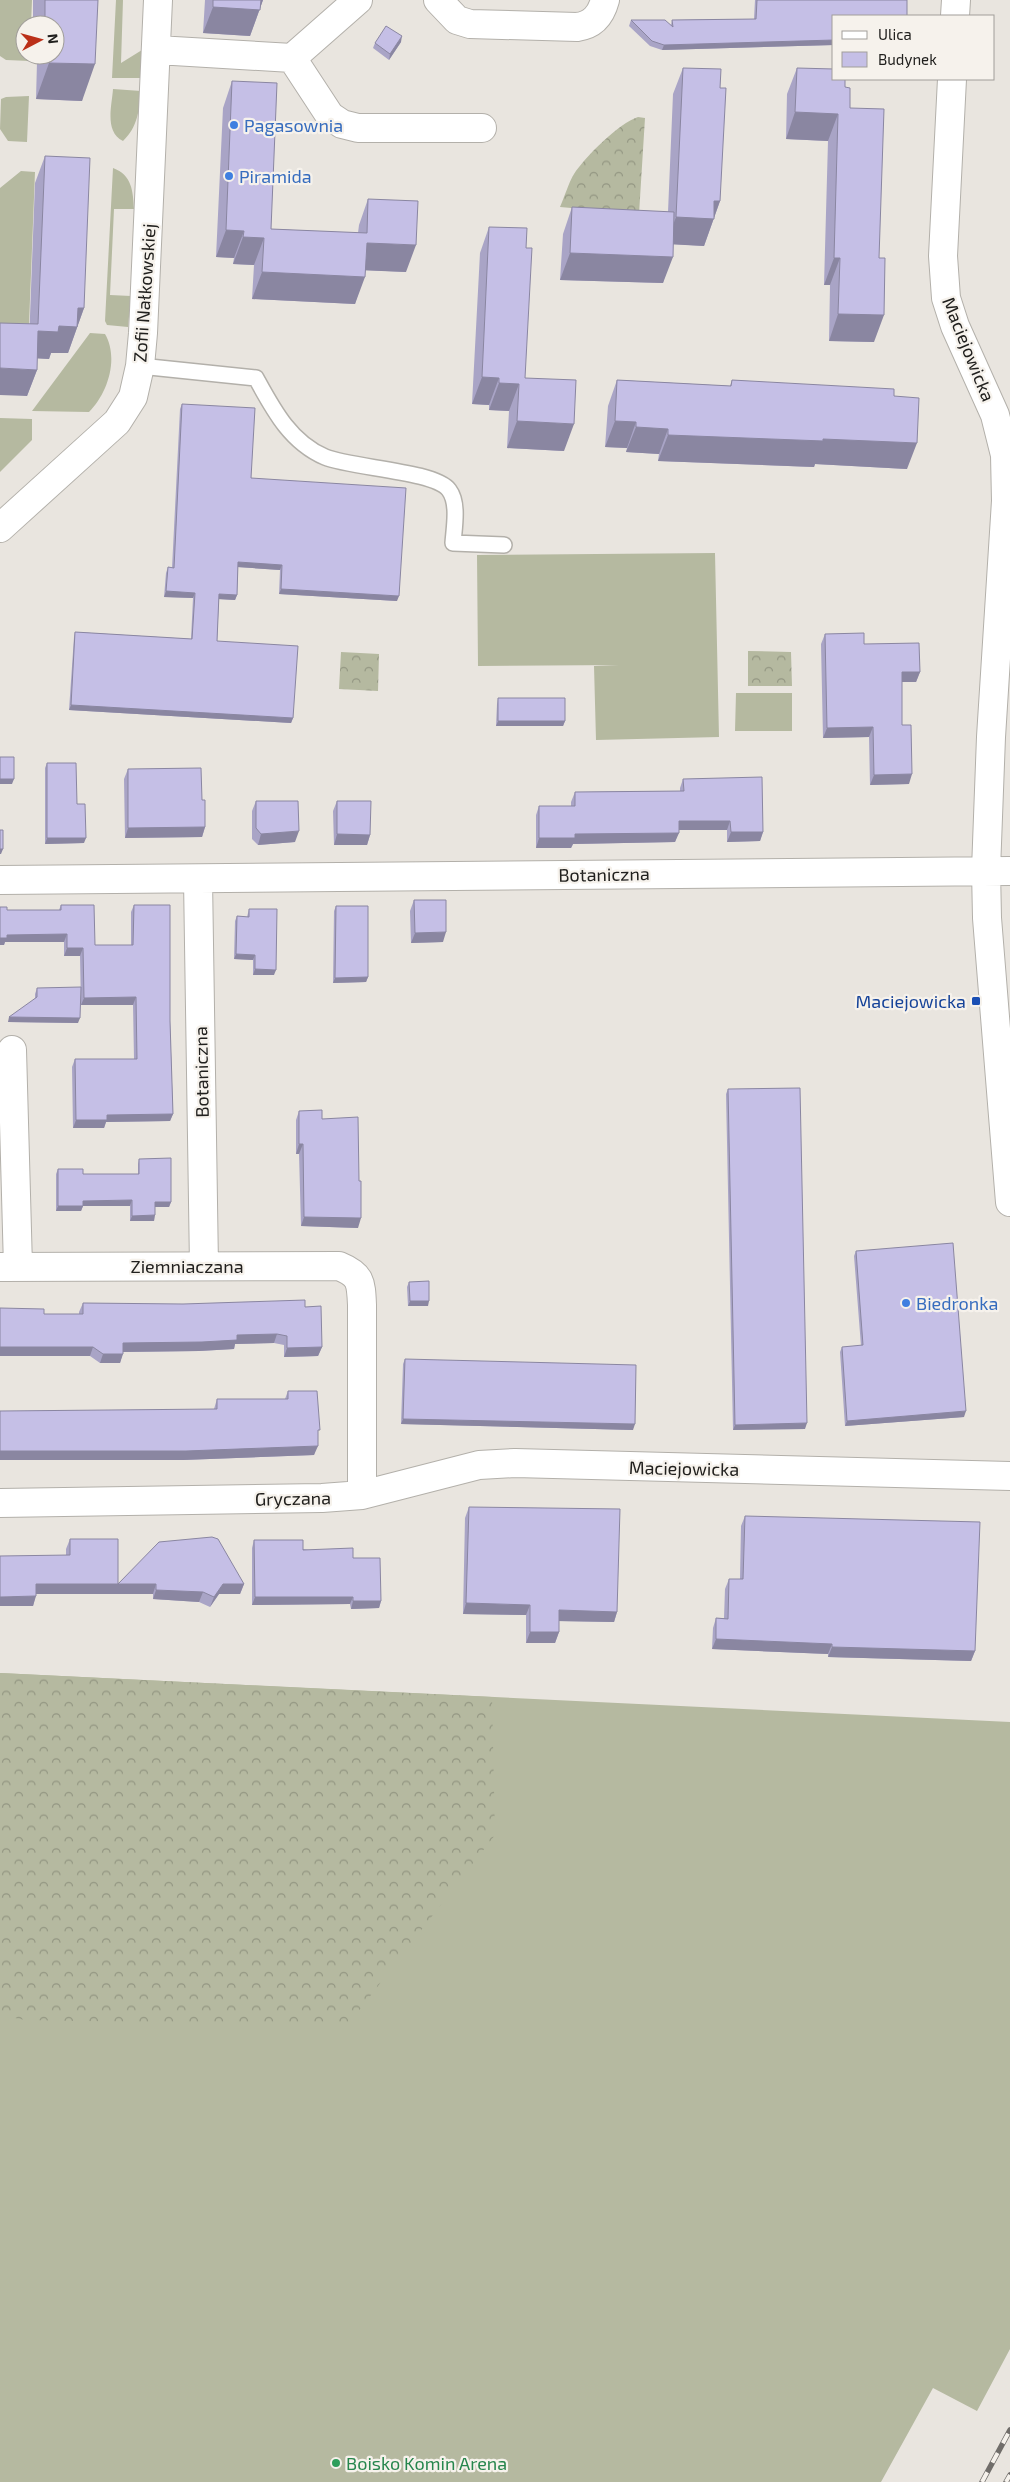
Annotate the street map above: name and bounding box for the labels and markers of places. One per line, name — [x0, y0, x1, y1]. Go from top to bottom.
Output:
place label: Pagasownia — [244, 114, 343, 136]
marker: Pagasownia — [228, 119, 240, 131]
place label: Piramida — [239, 165, 312, 187]
marker: Piramida — [223, 170, 235, 182]
place label: Maciejowicka — [856, 990, 966, 1012]
marker: Maciejowicka — [970, 995, 982, 1007]
place label: Biedronka — [916, 1292, 998, 1314]
marker: Biedronka — [900, 1297, 912, 1309]
place label: Boisko Komin Arena — [346, 2452, 507, 2474]
marker: Boisko Komin Arena — [330, 2457, 342, 2469]

